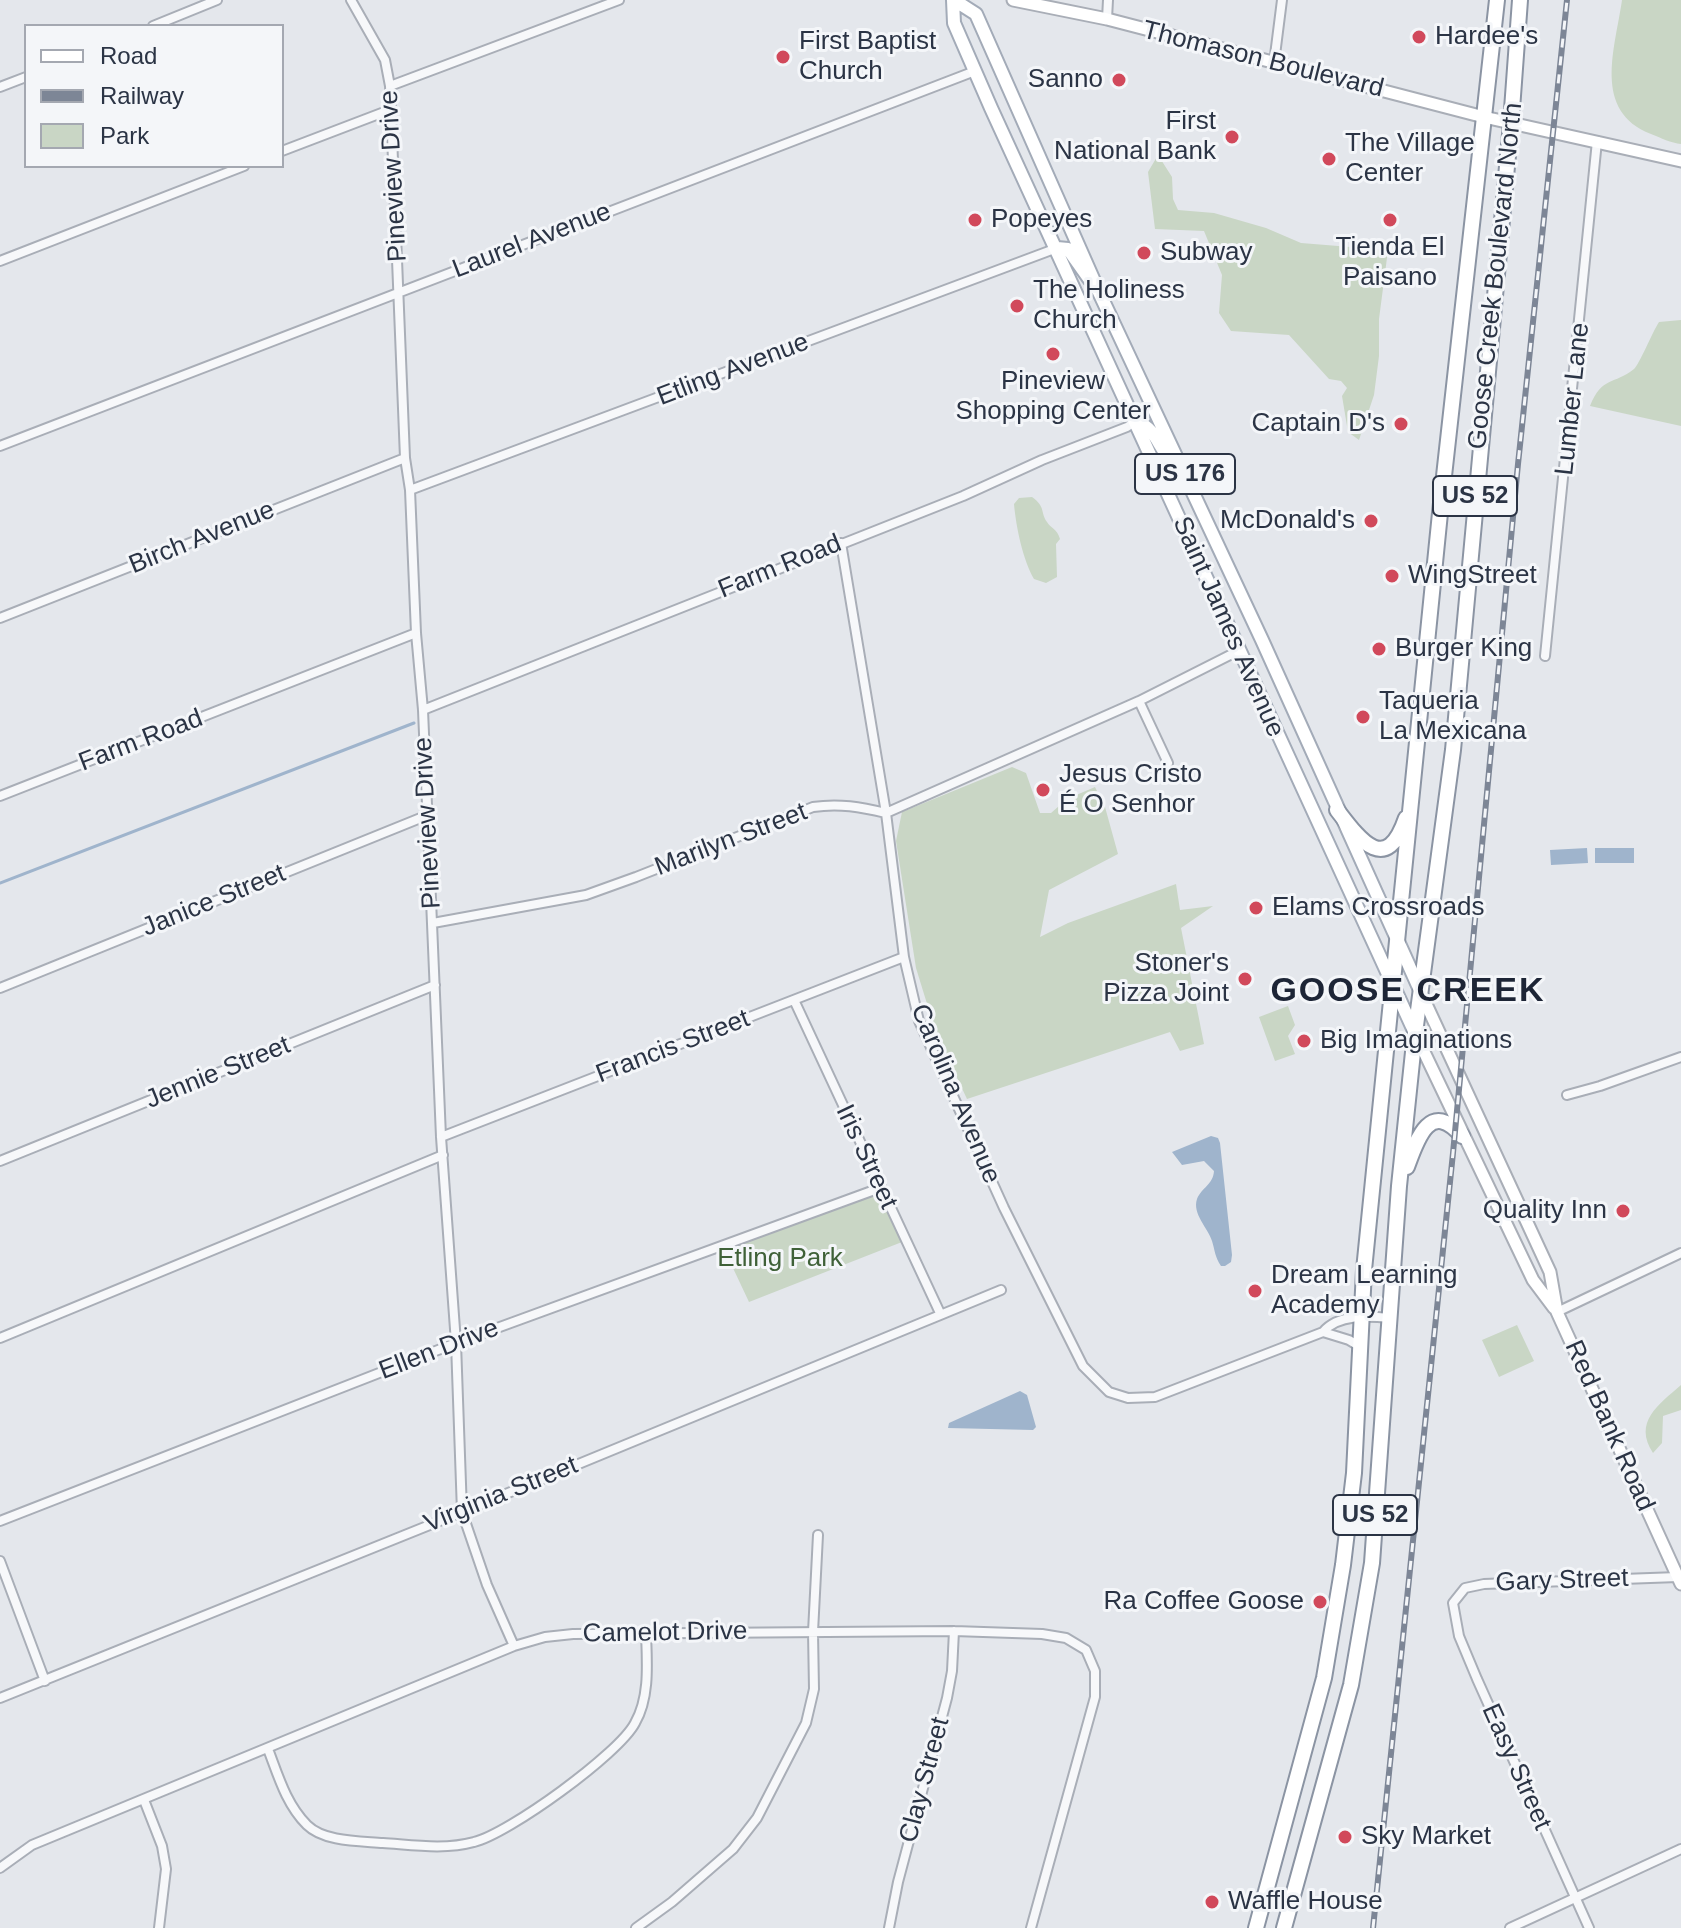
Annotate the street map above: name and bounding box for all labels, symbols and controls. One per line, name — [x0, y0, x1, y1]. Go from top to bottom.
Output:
street label: Thomason Boulevard — [1139, 15, 1387, 105]
place label: Hardee's — [1435, 21, 1538, 53]
legend — [24, 24, 284, 168]
place label: First Baptist Church — [799, 26, 936, 88]
marker: Hardee's — [1410, 28, 1428, 46]
text: Road — [100, 42, 157, 69]
marker: First Baptist Church — [774, 48, 792, 66]
place label: Sanno — [1028, 64, 1103, 96]
marker: Sanno — [1110, 71, 1128, 89]
text: Railway — [100, 82, 184, 109]
street label: Pineview Drive — [374, 89, 414, 263]
street label: Goose Creek Boulevard North — [1462, 101, 1530, 451]
place label: First National Bank — [1054, 106, 1216, 168]
text: Park — [100, 122, 149, 149]
marker: First National Bank — [1223, 128, 1241, 146]
place label: The Village Center — [1345, 128, 1475, 190]
marker: The Village Center — [1320, 150, 1338, 168]
street label: Laurel Avenue — [448, 196, 616, 286]
place label: Popeyes — [991, 204, 1092, 236]
marker: Popeyes — [966, 211, 984, 229]
marker: Tienda El Paisano — [1381, 211, 1399, 229]
place label: Tienda El Paisano — [1336, 232, 1444, 294]
place label: Subway — [1160, 237, 1252, 269]
marker: Subway — [1135, 244, 1153, 262]
place label: The Holiness Church — [1033, 275, 1185, 336]
marker: The Holiness Church — [1008, 297, 1026, 315]
street label: Lumber Lane — [1549, 321, 1597, 477]
street label: Etling Avenue — [653, 327, 813, 413]
marker: Pineview Shopping Center — [1044, 345, 1062, 363]
place label: Pineview Shopping Center — [955, 366, 1151, 428]
place label: Captain D's — [1251, 408, 1385, 440]
marker: Captain D's — [1392, 415, 1410, 433]
road number: US 176 — [1135, 454, 1235, 494]
road number: US 52 — [1433, 476, 1517, 516]
street label: Birch Avenue — [125, 495, 279, 581]
place label: McDonald's — [1220, 505, 1355, 537]
street label: Saint James Avenue — [1165, 512, 1291, 742]
marker: McDonald's — [1362, 512, 1380, 530]
street label: Farm Road — [714, 528, 846, 606]
place label: WingStreet — [1408, 560, 1537, 592]
marker: WingStreet — [1383, 567, 1401, 585]
place label: Burger King — [1395, 633, 1532, 665]
marker: Burger King — [1370, 640, 1388, 658]
place label: Taqueria La Mexicana — [1379, 686, 1526, 748]
street label: Farm Road — [75, 703, 207, 779]
marker: Taqueria La Mexicana — [1354, 708, 1372, 726]
street label: Pineview Drive — [408, 736, 448, 910]
place label: Jesus Cristo É O Senhor — [1059, 759, 1202, 820]
marker: Jesus Cristo É O Senhor — [1034, 781, 1052, 799]
street label: Marilyn Street — [651, 797, 811, 883]
street label: Janice Street — [138, 858, 290, 944]
place label: Elams Crossroads — [1272, 892, 1484, 924]
marker: Elams Crossroads — [1247, 899, 1265, 917]
place label: Stoner's Pizza Joint — [1103, 948, 1229, 1010]
marker: Stoner's Pizza Joint — [1236, 970, 1254, 988]
district label: GOOSE CREEK — [1270, 972, 1546, 1012]
street label: Carolina Avenue — [903, 1000, 1007, 1188]
street label: Francis Street — [592, 1003, 754, 1091]
place label: Big Imaginations — [1320, 1025, 1512, 1057]
street label: Jennie Street — [141, 1030, 295, 1116]
marker: Big Imaginations — [1295, 1032, 1313, 1050]
street label: Iris Street — [828, 1100, 904, 1214]
place label: Quality Inn — [1483, 1195, 1607, 1227]
marker: Quality Inn — [1614, 1202, 1632, 1220]
park label: Etling Park — [717, 1243, 843, 1275]
place label: Dream Learning Academy — [1271, 1260, 1457, 1322]
marker: Dream Learning Academy — [1246, 1282, 1264, 1300]
street label: Ellen Drive — [375, 1313, 503, 1387]
street label: Red Bank Road — [1557, 1336, 1661, 1516]
street label: Virginia Street — [420, 1450, 582, 1540]
road number: US 52 — [1333, 1495, 1417, 1535]
street label: Gary Street — [1495, 1563, 1629, 1599]
place label: Ra Coffee Goose — [1104, 1586, 1304, 1618]
marker: Ra Coffee Goose — [1311, 1593, 1329, 1611]
street label: Camelot Drive — [582, 1616, 748, 1650]
street label: Easy Street — [1474, 1699, 1558, 1835]
street label: Clay Street — [893, 1714, 957, 1846]
place label: Sky Market — [1361, 1821, 1491, 1853]
marker: Sky Market — [1336, 1828, 1354, 1846]
place label: Waffle House — [1228, 1886, 1383, 1918]
marker: Waffle House — [1203, 1893, 1221, 1911]

